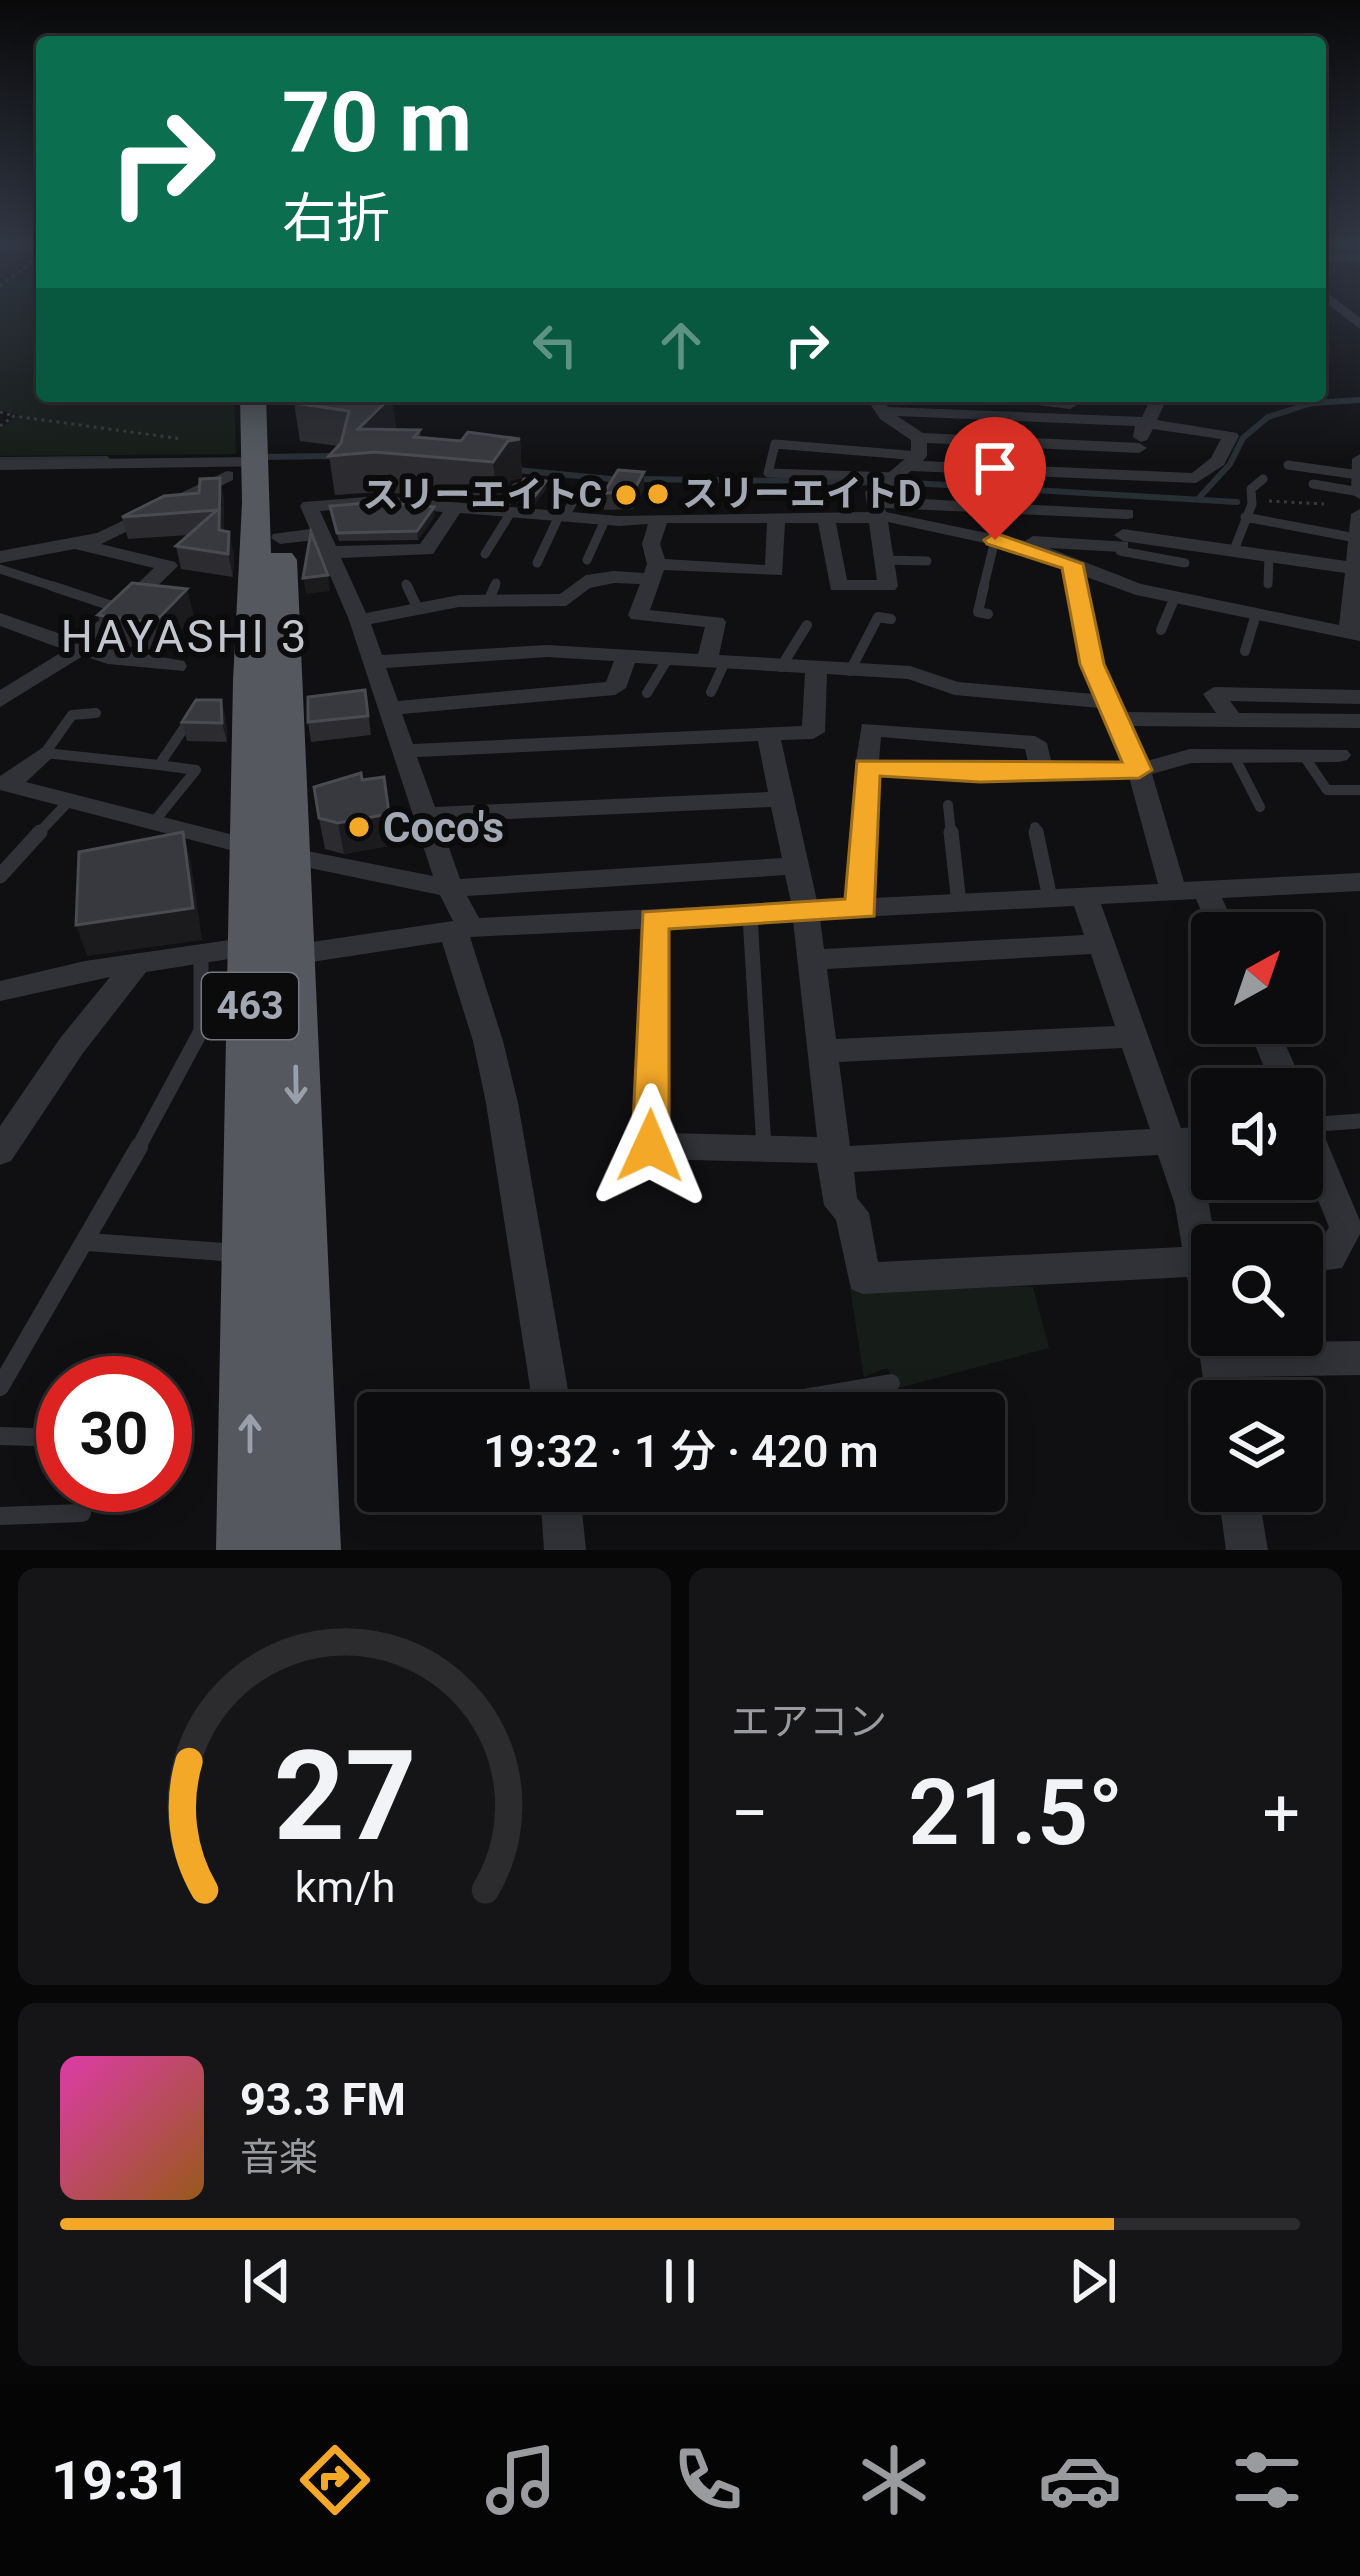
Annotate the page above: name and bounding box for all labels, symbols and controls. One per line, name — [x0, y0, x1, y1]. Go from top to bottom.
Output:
text: 70 m — [282, 73, 472, 172]
icon: right — [84, 84, 240, 240]
text: 右折 — [282, 187, 390, 250]
icon: left — [522, 312, 588, 378]
icon: ahead — [648, 312, 714, 378]
icon: right — [774, 312, 840, 378]
pin — [944, 417, 1046, 540]
icon: arrive — [962, 435, 1028, 501]
place label: スリーエイトD — [682, 473, 921, 515]
place label: スリーエイトC — [362, 474, 602, 516]
marker: スリーエイトD — [645, 481, 671, 507]
marker: スリーエイトC — [613, 482, 639, 508]
district label: HAYASHI 3 — [61, 610, 309, 663]
place label: Coco's — [383, 803, 504, 852]
marker: Coco's — [346, 814, 372, 840]
north arrow — [1191, 912, 1323, 1044]
map controls — [1191, 912, 1323, 1512]
road number: 463 — [202, 973, 298, 1039]
one-way arrow — [284, 1065, 307, 1104]
button: sound — [1191, 1068, 1323, 1200]
position arrow — [587, 1083, 713, 1209]
button: search — [1191, 1224, 1323, 1356]
speed limit sign: 30 — [36, 1356, 192, 1512]
button: layers — [1191, 1380, 1323, 1512]
one-way arrow — [239, 1414, 261, 1453]
text: 19:32 · 1 分 · 420 m — [483, 1425, 879, 1478]
text: エアコン — [731, 1699, 887, 1745]
text: 27 — [273, 1723, 416, 1869]
text: 21.5° — [908, 1761, 1123, 1866]
text: − — [731, 1775, 769, 1852]
text: + — [1263, 1775, 1300, 1852]
text: km/h — [294, 1861, 395, 1911]
text: 93.3 FM — [240, 2073, 406, 2126]
text: 音楽 — [240, 2135, 318, 2181]
icon: previous — [234, 2248, 300, 2314]
icon: pause — [647, 2248, 713, 2314]
icon: next — [1060, 2248, 1126, 2314]
icon: directions — [293, 2438, 377, 2522]
icon: music — [479, 2438, 563, 2522]
icon: phone — [666, 2438, 750, 2522]
icon: climate — [852, 2438, 936, 2522]
icon: car — [1038, 2438, 1122, 2522]
icon: filters — [1225, 2438, 1309, 2522]
text: 19:31 — [51, 2449, 190, 2512]

